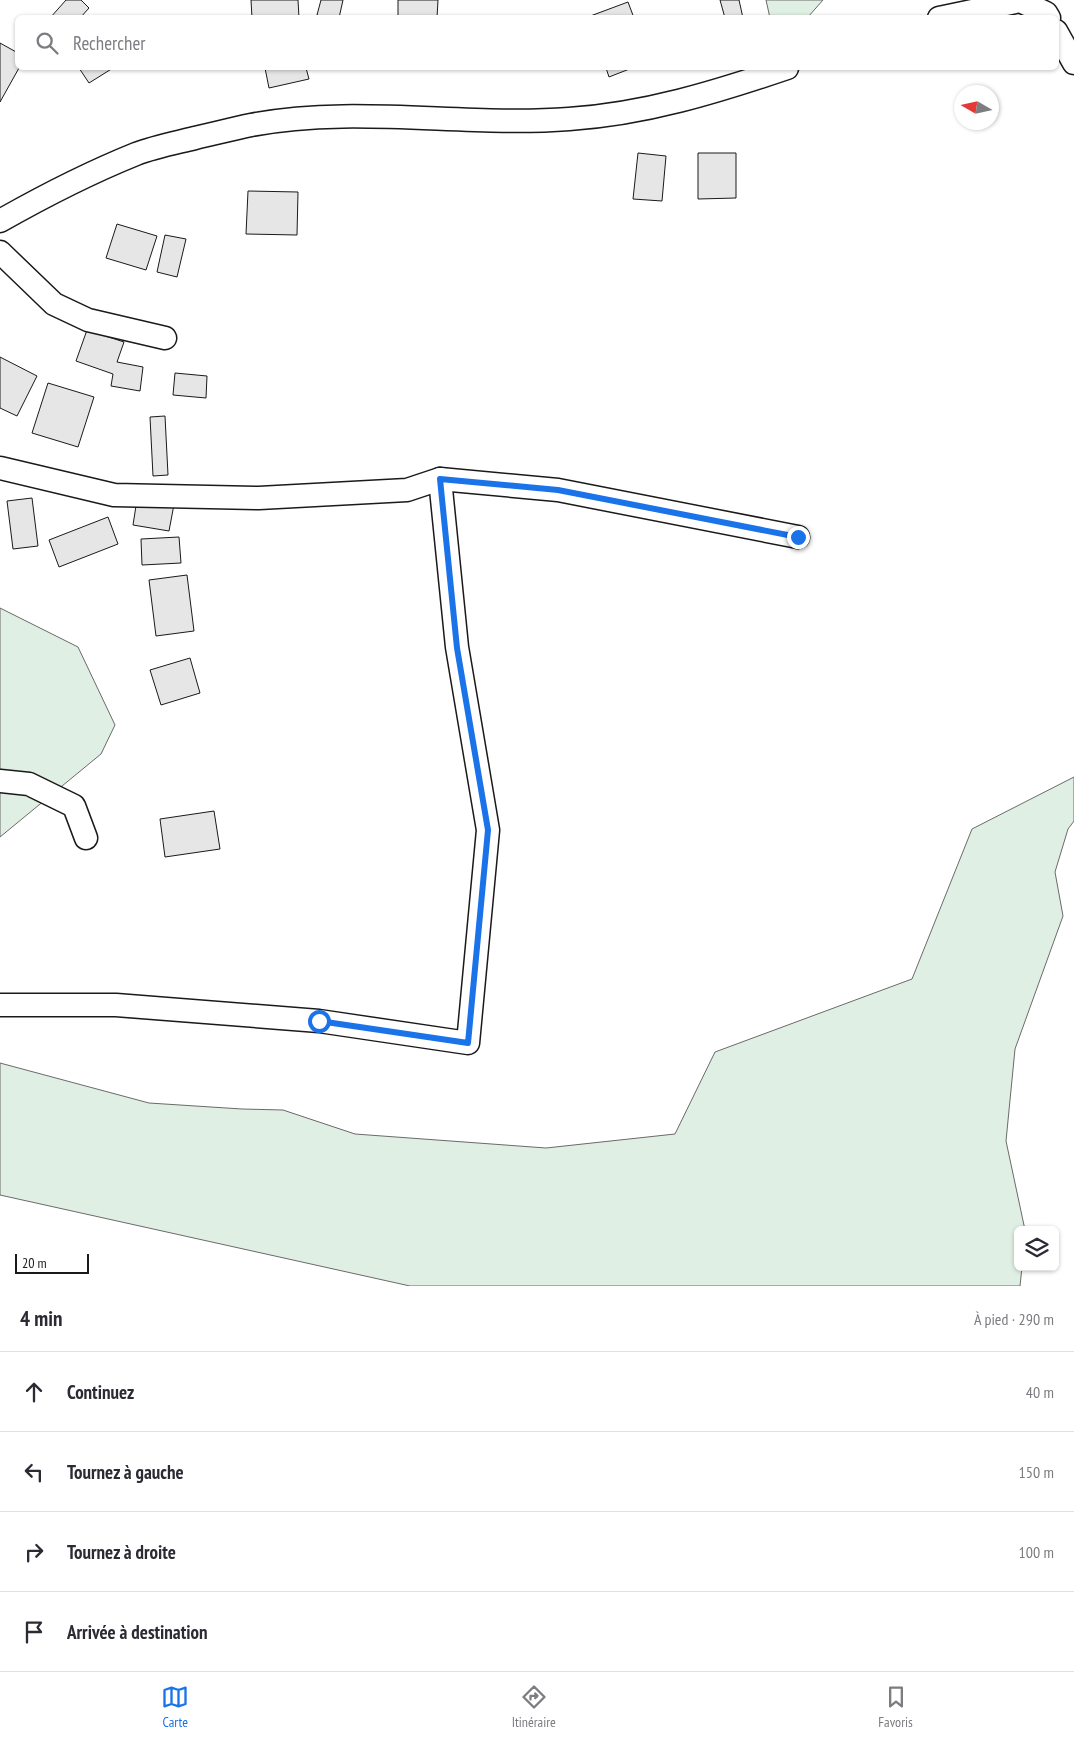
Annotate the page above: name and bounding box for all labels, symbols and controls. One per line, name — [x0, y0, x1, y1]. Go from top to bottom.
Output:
search box — [15, 15, 1059, 70]
icon: search — [33, 29, 61, 57]
text: Rechercher — [73, 31, 145, 55]
north arrow — [954, 85, 999, 130]
route end — [787, 526, 810, 549]
route start — [308, 1010, 331, 1033]
map controls — [1014, 1226, 1059, 1271]
button: layers — [1014, 1226, 1059, 1271]
scale bar — [15, 1251, 89, 1274]
text: 20 m — [22, 1254, 47, 1272]
text: 4 min — [20, 1305, 62, 1332]
text: À pied · 290 m — [974, 1309, 1054, 1329]
icon: ahead — [20, 1378, 48, 1406]
text: Continuez — [67, 1380, 134, 1404]
text: 40 m — [1026, 1382, 1054, 1402]
icon: left — [20, 1458, 48, 1486]
text: Tournez à gauche — [67, 1460, 184, 1484]
text: 150 m — [1019, 1462, 1054, 1482]
icon: right — [20, 1538, 48, 1566]
text: Tournez à droite — [67, 1540, 176, 1564]
text: 100 m — [1019, 1542, 1054, 1562]
icon: arrive — [20, 1618, 48, 1646]
text: Arrivée à destination — [67, 1620, 208, 1644]
tab: Carte — [161, 1683, 189, 1731]
tab: Itinéraire — [512, 1683, 556, 1731]
tab: Favoris — [878, 1683, 913, 1731]

